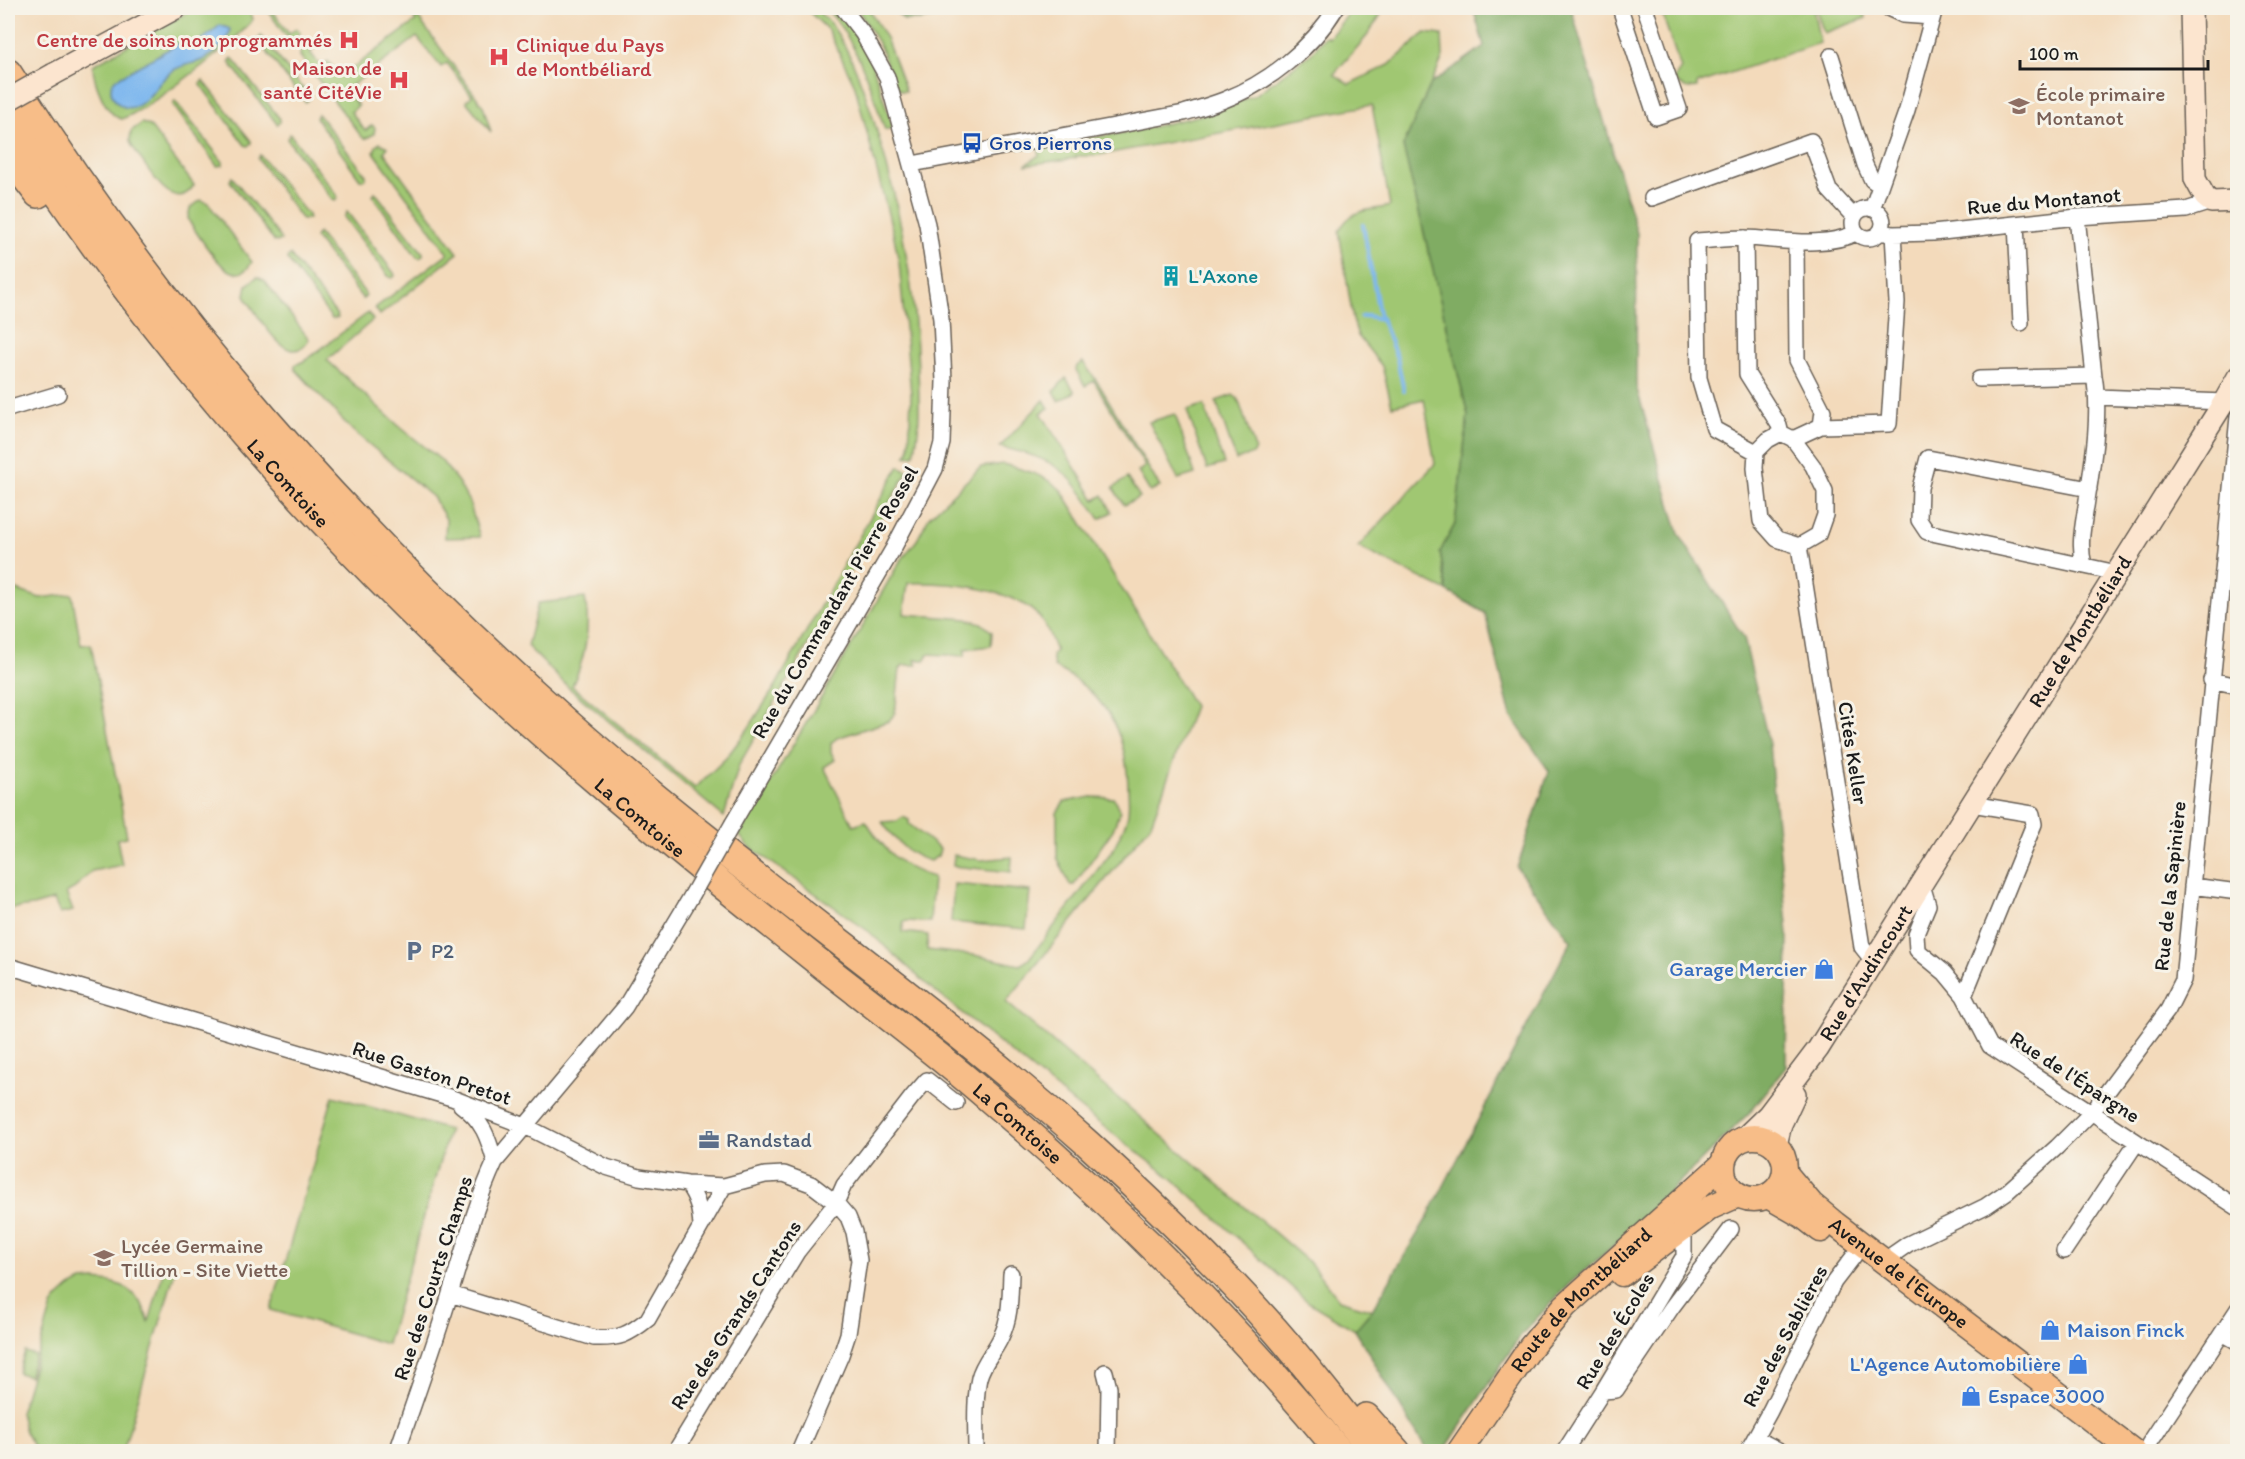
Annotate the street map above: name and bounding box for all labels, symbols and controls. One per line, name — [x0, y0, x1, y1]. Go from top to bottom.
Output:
place label: Centre de soins non programmés — [36, 27, 332, 52]
hospital icon: Centre de soins non programmés — [337, 28, 361, 52]
place label: Clinique du Pays de Montbéliard — [516, 32, 665, 81]
scale bar — [2020, 33, 2208, 71]
text: 100 m — [2029, 43, 2079, 65]
hospital icon: Clinique du Pays de Montbéliard — [487, 45, 511, 69]
place label: Maison de santé CitéVie — [263, 55, 382, 104]
hospital icon: Maison de santé CitéVie — [387, 68, 411, 92]
place label: École primaire Montanot — [2036, 81, 2165, 130]
school or university icon: École primaire Montanot — [2007, 94, 2031, 118]
place label: Gros Pierrons — [989, 130, 1112, 155]
bus stop icon: Gros Pierrons — [960, 131, 984, 155]
street label: Rue du Montanot — [1966, 181, 2122, 220]
place label: L'Axone — [1188, 263, 1258, 288]
building icon: L'Axone — [1159, 264, 1183, 288]
street label: La Comtoise — [242, 433, 335, 533]
street label: Rue du Commandant Pierre Rossel — [746, 461, 923, 743]
street label: Rue de Montbéliard — [2022, 550, 2137, 712]
street label: Cités Keller — [1833, 700, 1874, 806]
street label: La Comtoise — [590, 772, 691, 863]
street label: Rue de la Sapinière — [2148, 800, 2191, 972]
street label: Rue d'Audincourt — [1813, 900, 1918, 1045]
place label: P2 — [431, 938, 454, 963]
parking icon: P2 — [402, 939, 426, 963]
place label: Garage Mercier — [1669, 956, 1807, 981]
shop icon: Garage Mercier — [1812, 957, 1836, 981]
street label: Rue de l'Épargne — [2006, 1025, 2145, 1128]
street label: Rue Gaston Pretot — [349, 1035, 515, 1110]
street label: La Comtoise — [968, 1077, 1068, 1169]
place label: Randstad — [726, 1127, 812, 1152]
office icon: Randstad — [697, 1128, 721, 1152]
street label: Rue des Courts Champs — [388, 1172, 477, 1383]
street label: Avenue de l'Europe — [1824, 1211, 1974, 1334]
street label: Rue des Grands Cantons — [665, 1215, 806, 1414]
street label: Route de Montbéliard — [1504, 1221, 1656, 1377]
place label: Lycée Germaine Tillion - Site Viette — [121, 1233, 288, 1282]
school or university icon: Lycée Germaine Tillion - Site Viette — [92, 1246, 116, 1270]
street label: Rue des Sablières — [1737, 1260, 1833, 1411]
street label: Rue des Écoles — [1570, 1268, 1659, 1394]
place label: Maison Finck — [2067, 1317, 2185, 1342]
shop icon: Maison Finck — [2038, 1318, 2062, 1342]
place label: L'Agence Automobilière — [1850, 1351, 2061, 1376]
shop icon: L'Agence Automobilière — [2066, 1352, 2090, 1376]
place label: Espace 3000 — [1988, 1383, 2105, 1408]
shop icon: Espace 3000 — [1959, 1384, 1983, 1408]

